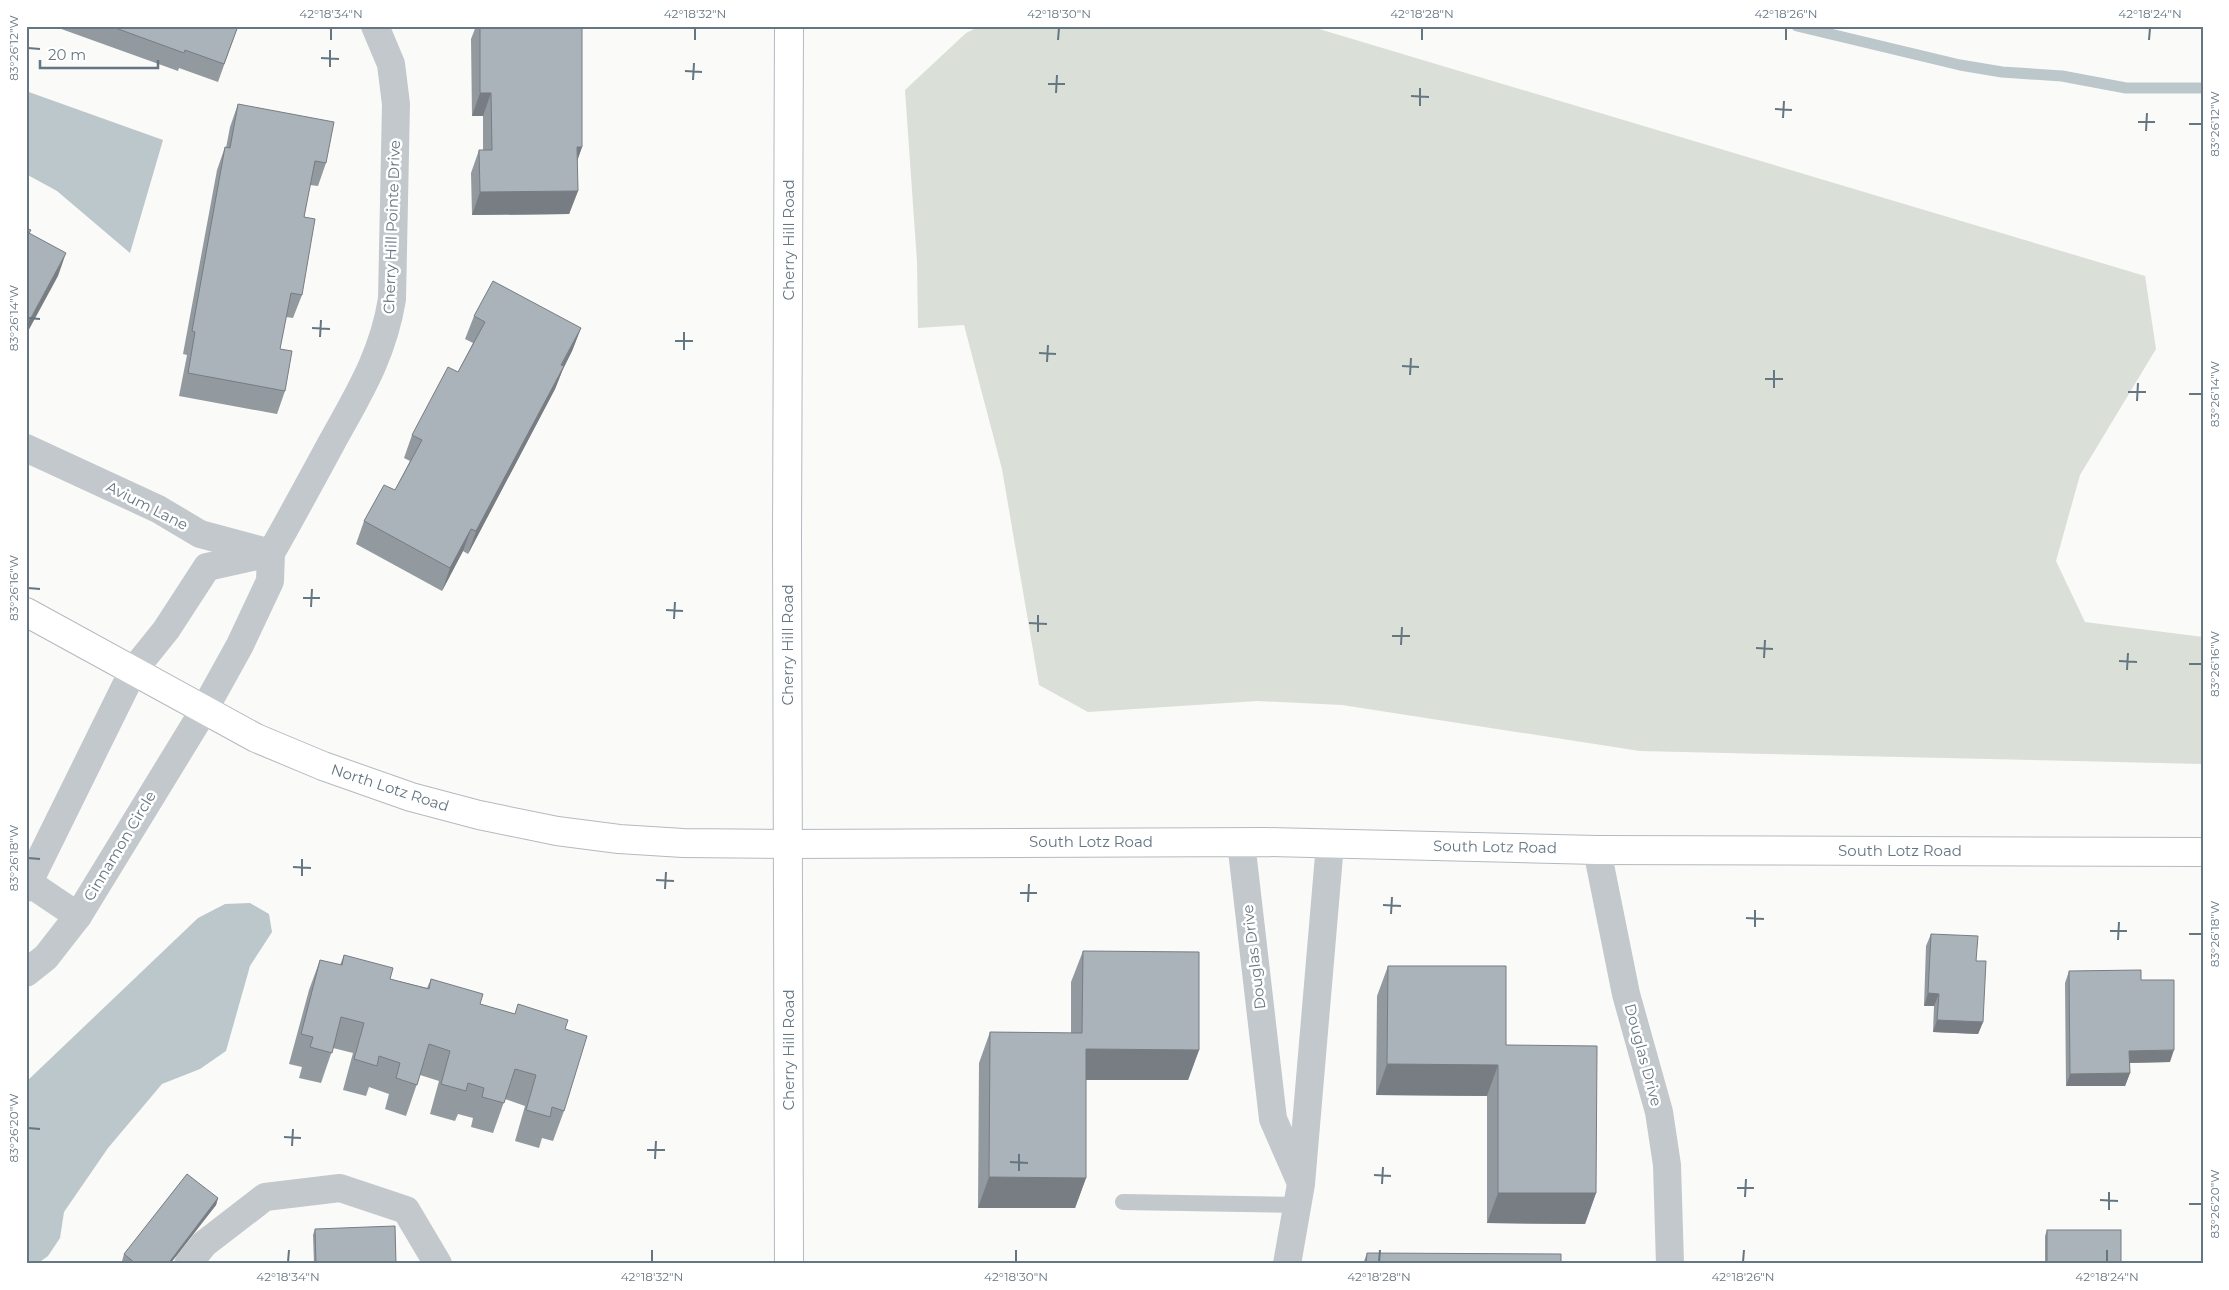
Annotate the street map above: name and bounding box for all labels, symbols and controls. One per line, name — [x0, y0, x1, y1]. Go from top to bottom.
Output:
text: 42°18'34"N — [299, 6, 363, 21]
text: 42°18'32"N — [664, 6, 726, 21]
text: 42°18'30"N — [1027, 6, 1091, 21]
text: 42°18'28"N — [1390, 6, 1454, 21]
text: 42°18'26"N — [1754, 6, 1818, 21]
text: 42°18'24"N — [2118, 6, 2182, 21]
text: 83°26'12"W — [6, 15, 21, 81]
scale bar — [40, 38, 158, 70]
text: 20 m — [48, 45, 86, 64]
text: 83°26'12"W — [2207, 91, 2222, 157]
street label: Cherry Hill Pointe Drive — [379, 140, 404, 314]
street label: Cherry Hill Road — [779, 179, 798, 301]
text: 83°26'14"W — [6, 285, 21, 351]
text: 83°26'14"W — [2207, 361, 2222, 427]
street label: Avium Lane — [103, 477, 191, 534]
text: 83°26'16"W — [6, 555, 21, 621]
street label: Cherry Hill Road — [778, 584, 797, 706]
text: 83°26'16"W — [2207, 631, 2222, 697]
street label: North Lotz Road — [329, 759, 452, 816]
street label: Cinnamon Circle — [79, 787, 160, 904]
text: 83°26'18"W — [6, 825, 21, 891]
street label: South Lotz Road — [1029, 832, 1153, 851]
street label: South Lotz Road — [1433, 836, 1557, 857]
street label: South Lotz Road — [1838, 841, 1962, 860]
text: 83°26'18"W — [2207, 901, 2222, 967]
street label: Douglas Drive — [1238, 904, 1269, 1011]
street label: Cherry Hill Road — [779, 989, 798, 1111]
street label: Douglas Drive — [1621, 1001, 1666, 1108]
text: 83°26'20"W — [6, 1094, 21, 1163]
text: 83°26'20"W — [2207, 1170, 2222, 1239]
text: 42°18'34"N — [256, 1269, 320, 1284]
text: 42°18'32"N — [621, 1269, 683, 1284]
text: 42°18'30"N — [984, 1269, 1048, 1284]
text: 42°18'28"N — [1347, 1269, 1411, 1284]
text: 42°18'26"N — [1711, 1269, 1775, 1284]
text: 42°18'24"N — [2075, 1269, 2139, 1284]

